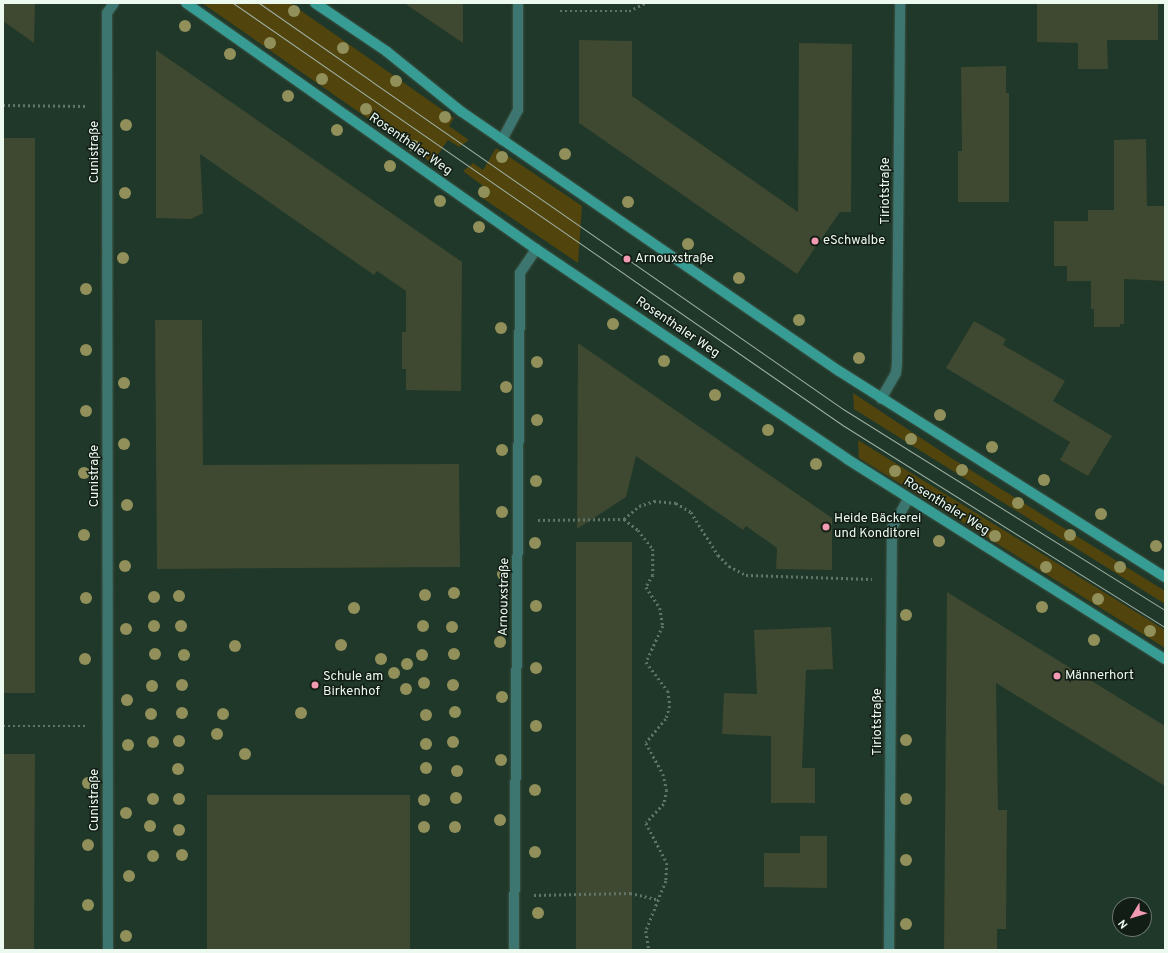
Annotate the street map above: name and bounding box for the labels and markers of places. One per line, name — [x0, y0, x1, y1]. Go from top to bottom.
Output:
place label: eSchwalbe — [823, 233, 885, 249]
marker: eSchwalbe — [810, 236, 820, 246]
place label: Arnouxstraße — [635, 251, 714, 267]
marker: Arnouxstraße — [622, 254, 632, 264]
place label: Heide Bäckerei und Konditorei — [834, 512, 921, 543]
marker: Heide Bäckerei und Konditorei — [821, 522, 831, 532]
place label: Männerhort — [1065, 668, 1134, 684]
place label: Schule am Birkenhof — [323, 670, 383, 701]
marker: Männerhort — [1052, 671, 1062, 681]
marker: Schule am Birkenhof — [310, 680, 320, 690]

